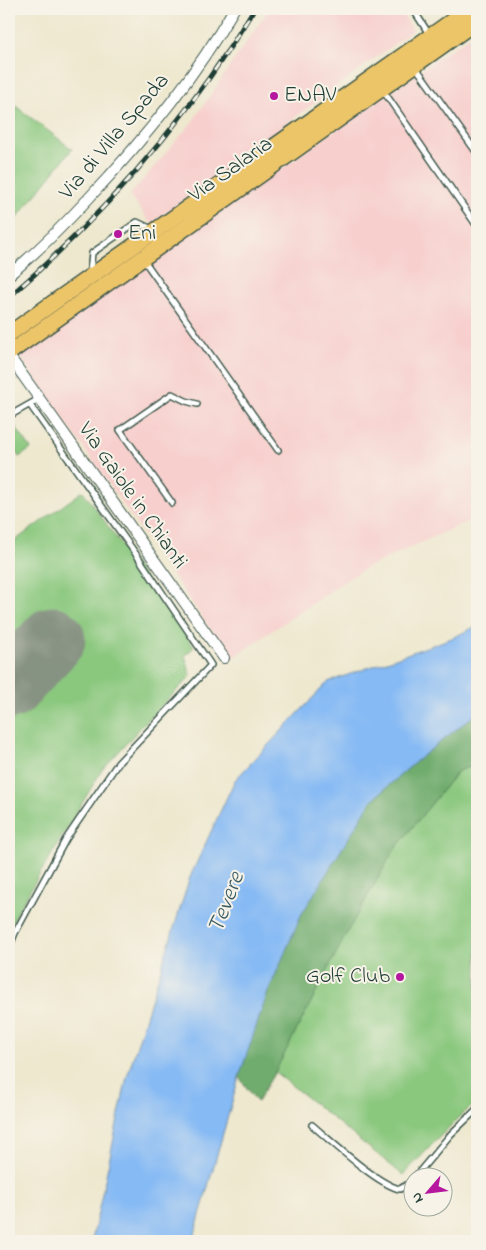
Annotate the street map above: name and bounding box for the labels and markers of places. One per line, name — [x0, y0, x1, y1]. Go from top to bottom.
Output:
place label: ENAV — [284, 80, 337, 112]
marker: ENAV — [268, 90, 280, 102]
place label: Eni — [128, 218, 156, 250]
marker: Eni — [112, 228, 124, 240]
place label: Golf Club — [306, 961, 390, 993]
marker: Golf Club — [394, 971, 406, 983]

